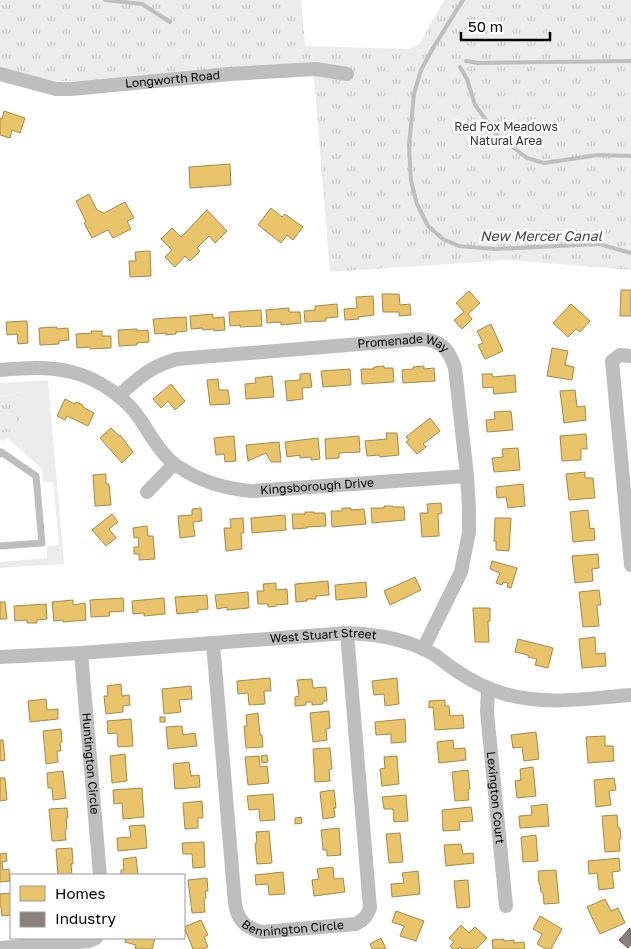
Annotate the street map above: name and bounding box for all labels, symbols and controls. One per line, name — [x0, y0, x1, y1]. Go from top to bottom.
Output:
scale bar — [461, 10, 550, 42]
text: 50 m — [468, 17, 503, 35]
street label: Longworth Road — [124, 67, 221, 91]
park label: Red Fox Meadows Natural Area — [454, 119, 558, 148]
water label: New Mercer Canal — [480, 227, 603, 244]
street label: Promenade Way — [357, 331, 453, 356]
street label: Kingsborough Drive — [260, 475, 374, 497]
street label: West Stuart Street — [269, 625, 378, 646]
street label: Huntington Circle — [79, 712, 103, 815]
street label: Lexington Court — [484, 751, 508, 845]
legend — [10, 874, 185, 939]
text: Homes — [55, 884, 105, 902]
text: Industry — [55, 909, 116, 927]
street label: Bennington Circle — [239, 916, 344, 939]

